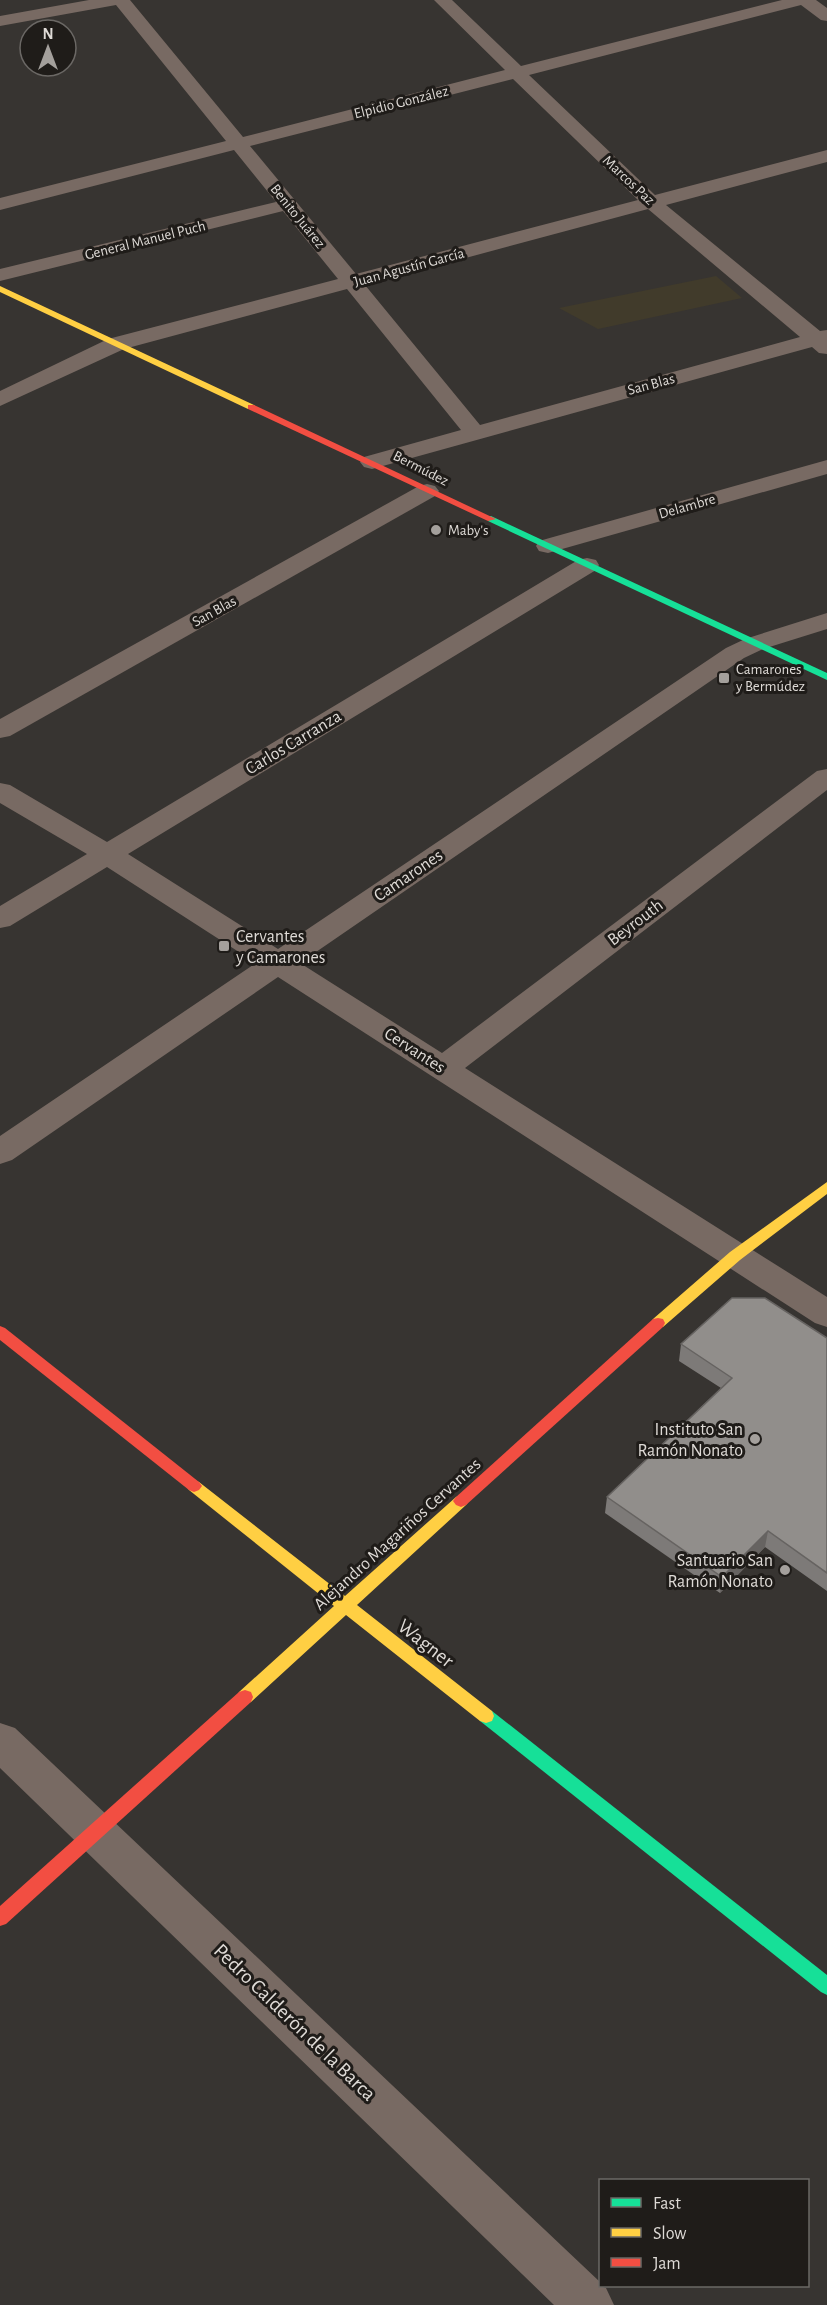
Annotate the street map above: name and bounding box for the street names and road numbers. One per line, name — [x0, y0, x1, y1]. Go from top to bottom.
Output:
street label: Elpidio González — [352, 83, 450, 121]
street label: Marcos Paz — [600, 153, 658, 208]
street label: Benito Juárez — [267, 181, 328, 251]
street label: General Manuel Puch — [83, 218, 207, 263]
street label: Juan Agustín García — [352, 246, 466, 289]
street label: San Blas — [626, 371, 676, 398]
street label: Bermúdez — [391, 448, 451, 489]
street label: Delambre — [657, 491, 717, 522]
street label: San Blas — [190, 593, 239, 630]
street label: Carlos Carranza — [242, 707, 345, 778]
street label: Camarones — [371, 846, 446, 905]
street label: Beyrouth — [604, 896, 667, 949]
street label: Cervantes — [381, 1025, 448, 1077]
street label: Alejandro Magariños Cervantes — [311, 1455, 485, 1614]
street label: Wagner — [394, 1615, 458, 1672]
street label: Pedro Calderón de la Barca — [210, 1940, 380, 2105]

